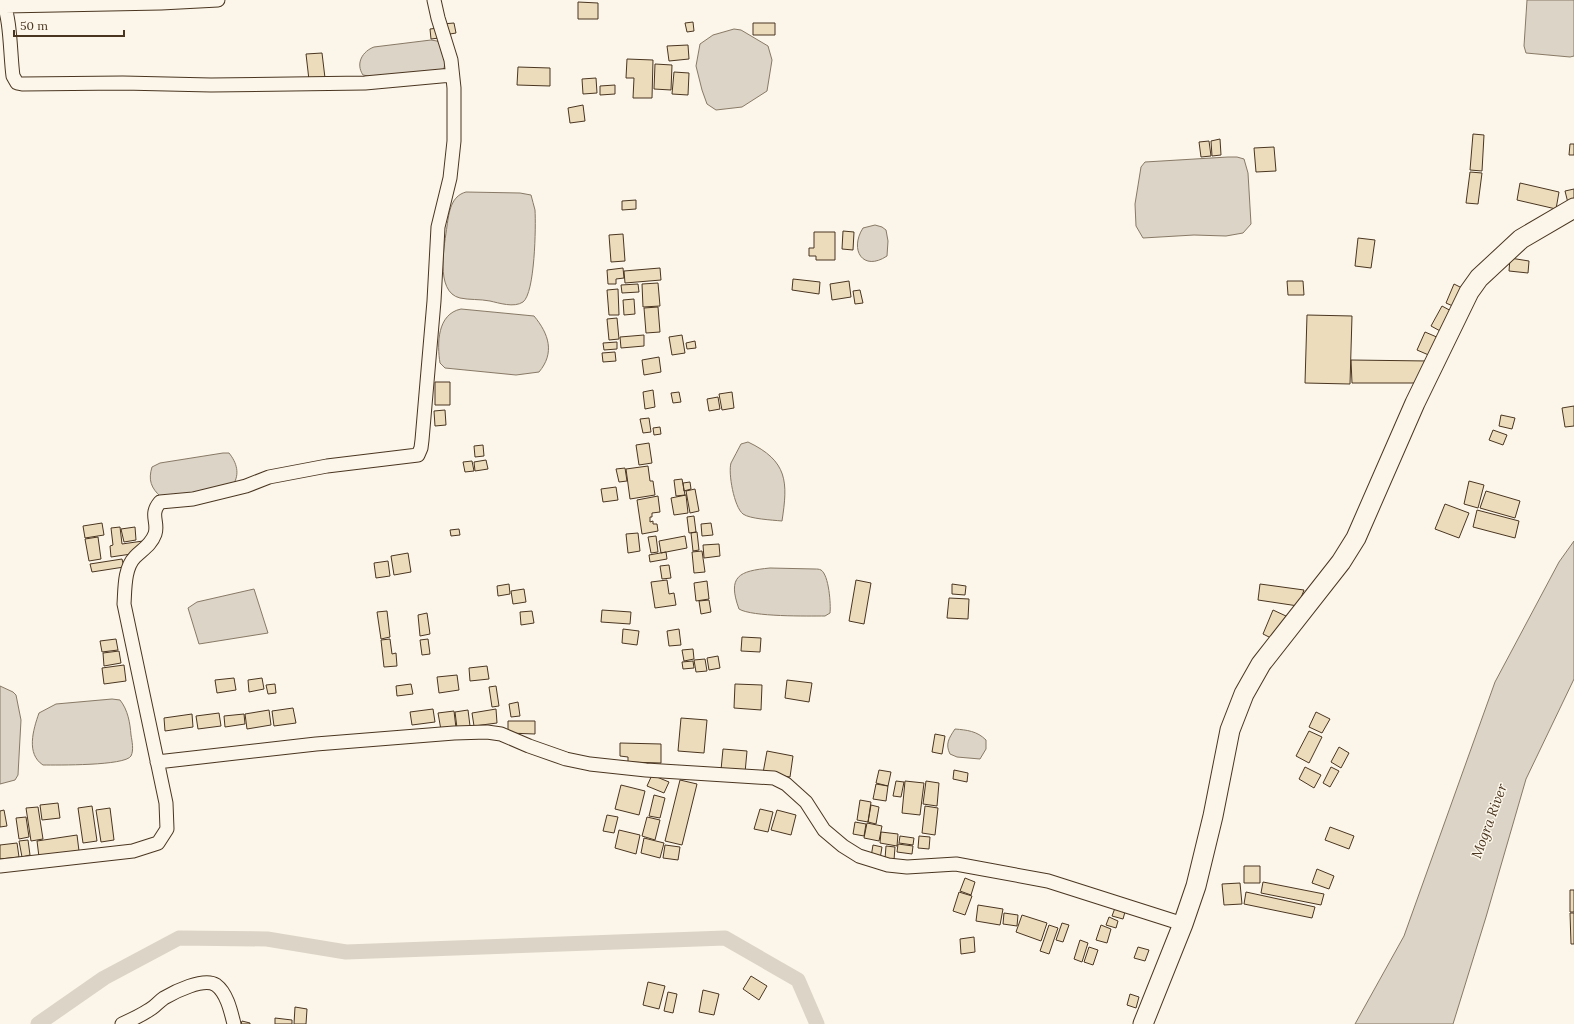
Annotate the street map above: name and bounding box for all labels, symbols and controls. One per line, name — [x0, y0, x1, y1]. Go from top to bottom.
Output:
scale bar — [14, 12, 124, 38]
text: 50 m — [20, 18, 48, 33]
water label: Mogra River — [1467, 781, 1511, 861]

